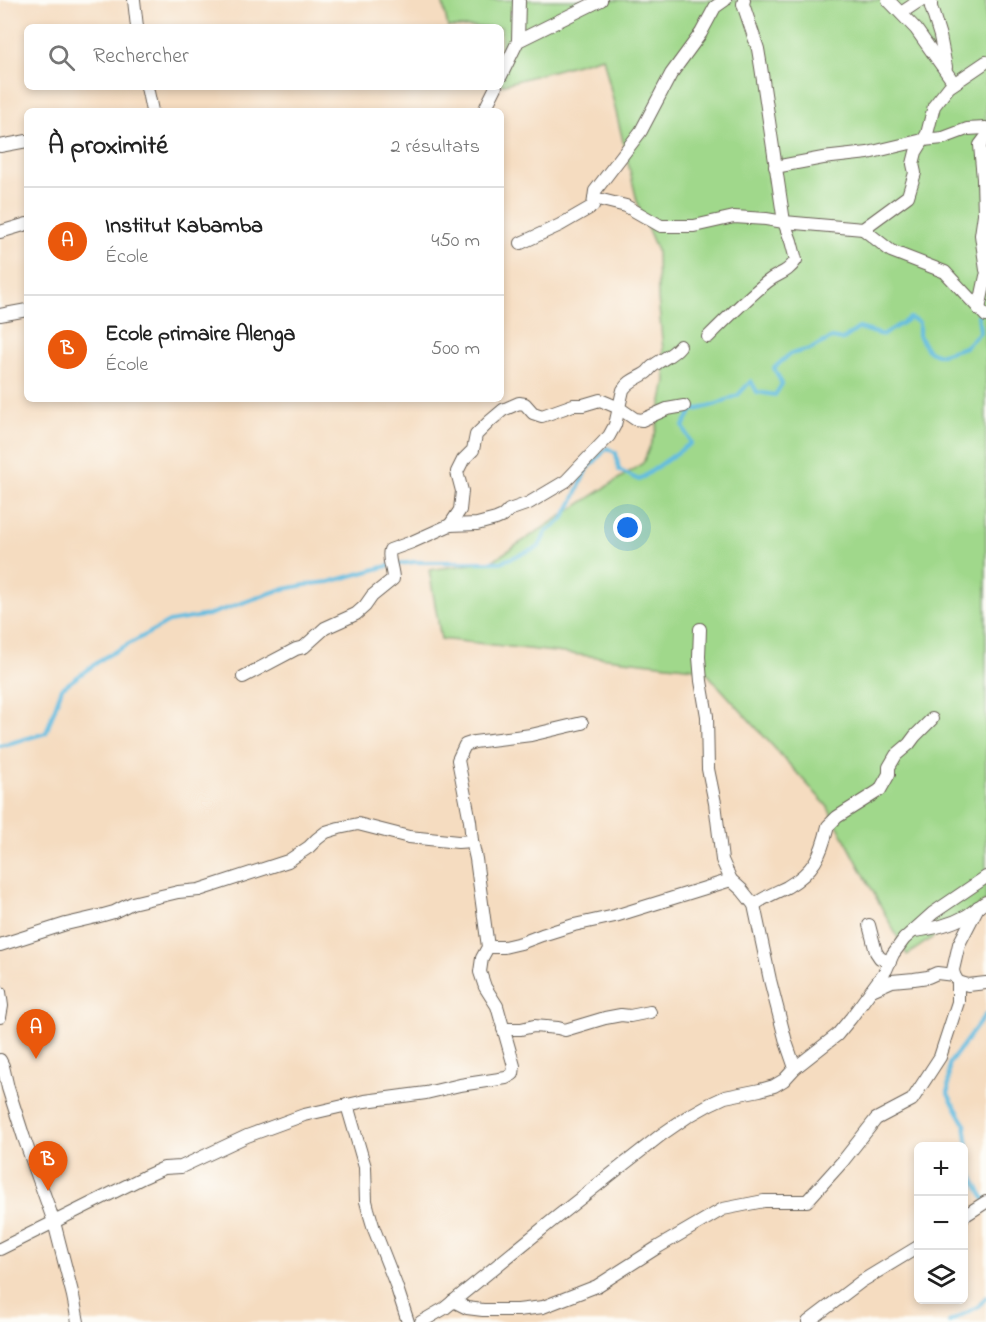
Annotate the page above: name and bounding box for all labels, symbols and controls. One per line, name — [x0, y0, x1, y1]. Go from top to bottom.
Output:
search box — [24, 24, 504, 90]
icon: search — [45, 41, 78, 74]
text: Rechercher — [93, 41, 189, 73]
text: À proximité — [48, 128, 168, 166]
text: 2 résultats — [391, 133, 480, 162]
text: Institut Kabamba — [105, 211, 263, 243]
text: A — [61, 227, 74, 256]
text: 450 m — [431, 227, 480, 256]
text: École — [105, 243, 148, 272]
text: Ecole primaire Alenga — [105, 319, 296, 351]
text: B — [61, 335, 74, 364]
text: 500 m — [431, 335, 480, 364]
text: École — [105, 351, 148, 380]
your location — [613, 513, 642, 542]
pin: A — [16, 1010, 56, 1059]
pin: B — [28, 1142, 68, 1191]
map controls — [914, 1142, 968, 1304]
button: + — [914, 1142, 968, 1196]
button: − — [914, 1196, 968, 1250]
button: layers — [914, 1250, 968, 1304]

